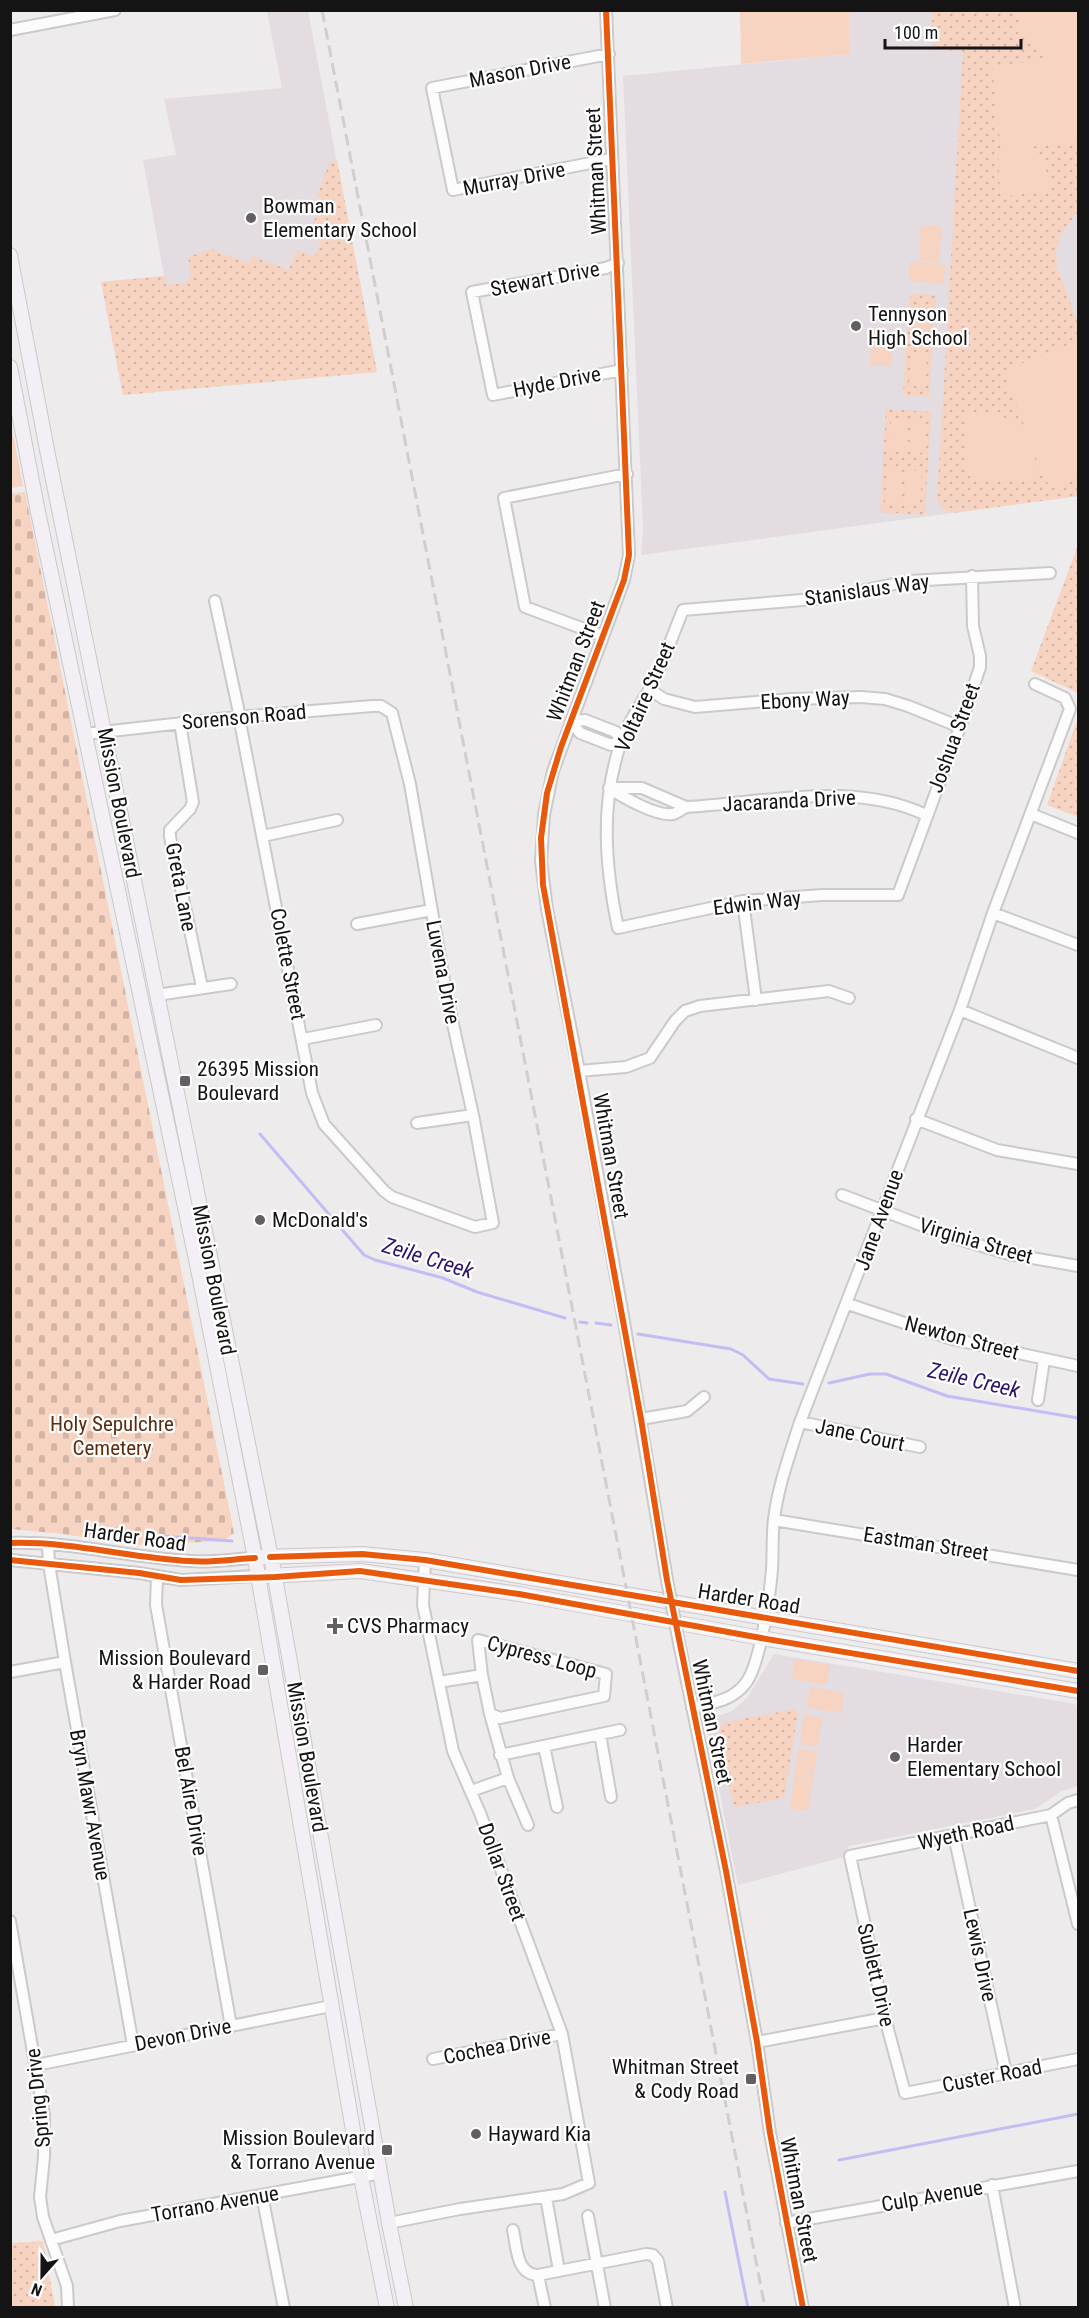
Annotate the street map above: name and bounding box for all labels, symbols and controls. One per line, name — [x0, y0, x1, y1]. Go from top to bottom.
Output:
scale bar — [885, 12, 1022, 50]
text: 100 m — [894, 22, 938, 43]
street label: Mason Drive — [467, 49, 573, 93]
street label: Whitman Street — [581, 107, 611, 235]
street label: Murray Drive — [461, 157, 567, 201]
place label: Bowman Elementary School — [263, 194, 417, 242]
marker: Bowman Elementary School — [244, 211, 258, 225]
street label: Stewart Drive — [488, 257, 602, 301]
place label: Tennyson High School — [868, 302, 968, 350]
marker: Tennyson High School — [849, 319, 863, 333]
street label: Hyde Drive — [511, 362, 603, 402]
street label: Stanislaus Way — [803, 569, 931, 611]
street label: Whitman Street — [542, 597, 610, 725]
street label: Voltaire Street — [610, 638, 680, 756]
street label: Joshua Street — [923, 680, 985, 796]
street label: Ebony Way — [760, 686, 851, 714]
street label: Sorenson Road — [181, 700, 307, 734]
street label: Mission Boulevard — [93, 726, 145, 880]
street label: Jacaranda Drive — [722, 786, 856, 816]
street label: Greta Lane — [161, 841, 201, 933]
street label: Edwin Way — [712, 886, 803, 920]
street label: Colette Street — [265, 906, 311, 1022]
street label: Luvena Drive — [421, 918, 465, 1026]
place label: 26395 Mission Boulevard — [197, 1057, 319, 1105]
marker: 26395 Mission Boulevard — [178, 1074, 192, 1088]
street label: Whitman Street — [588, 1091, 634, 1221]
street label: Jane Avenue — [850, 1166, 908, 1274]
street label: Mission Boulevard — [188, 1203, 240, 1357]
place label: McDonald's — [272, 1208, 368, 1232]
marker: McDonald's — [253, 1213, 267, 1227]
street label: Virginia Street — [916, 1213, 1036, 1269]
water label: Zeile Creek — [379, 1232, 477, 1284]
street label: Newton Street — [902, 1311, 1022, 1365]
water label: Zeile Creek — [925, 1357, 1023, 1403]
park label: Holy Sepulchre Cemetery — [50, 1412, 174, 1460]
street label: Jane Court — [813, 1414, 907, 1456]
street label: Harder Road — [82, 1518, 188, 1556]
street label: Eastman Street — [862, 1522, 990, 1566]
street label: Harder Road — [696, 1579, 802, 1619]
place label: CVS Pharmacy — [347, 1614, 469, 1638]
marker: CVS Pharmacy — [328, 1619, 342, 1633]
street label: Cypress Loop — [485, 1631, 599, 1683]
place label: Mission Boulevard & Harder Road — [99, 1646, 251, 1694]
street label: Whitman Street — [687, 1657, 737, 1787]
marker: Mission Boulevard & Harder Road — [256, 1663, 270, 1677]
street label: Mission Boulevard — [282, 1680, 332, 1834]
street label: Bryn Mawr Avenue — [65, 1728, 115, 1883]
place label: Harder Elementary School — [907, 1733, 1061, 1781]
street label: Bel Aire Drive — [170, 1744, 212, 1858]
marker: Harder Elementary School — [888, 1750, 902, 1764]
street label: Wyeth Road — [916, 1811, 1016, 1855]
street label: Dollar Street — [473, 1820, 531, 1924]
street label: Lewis Drive — [958, 1906, 1002, 2004]
street label: Sublett Drive — [852, 1921, 900, 2029]
street label: Devon Drive — [133, 2014, 234, 2056]
street label: Cochea Drive — [441, 2025, 553, 2069]
street label: Spring Drive — [21, 2047, 55, 2149]
place label: Whitman Street & Cody Road — [612, 2055, 739, 2103]
street label: Custer Road — [940, 2055, 1044, 2097]
marker: Whitman Street & Cody Road — [744, 2072, 758, 2086]
place label: Hayward Kia — [488, 2122, 591, 2146]
place label: Mission Boulevard & Torrano Avenue — [223, 2126, 375, 2174]
marker: Hayward Kia — [469, 2127, 483, 2141]
street label: Whitman Street — [775, 2135, 823, 2265]
marker: Mission Boulevard & Torrano Avenue — [380, 2143, 394, 2157]
street label: Culp Avenue — [879, 2175, 985, 2217]
street label: Torrano Avenue — [149, 2181, 281, 2227]
north arrow — [12, 2246, 72, 2306]
text: N — [29, 2279, 45, 2300]

